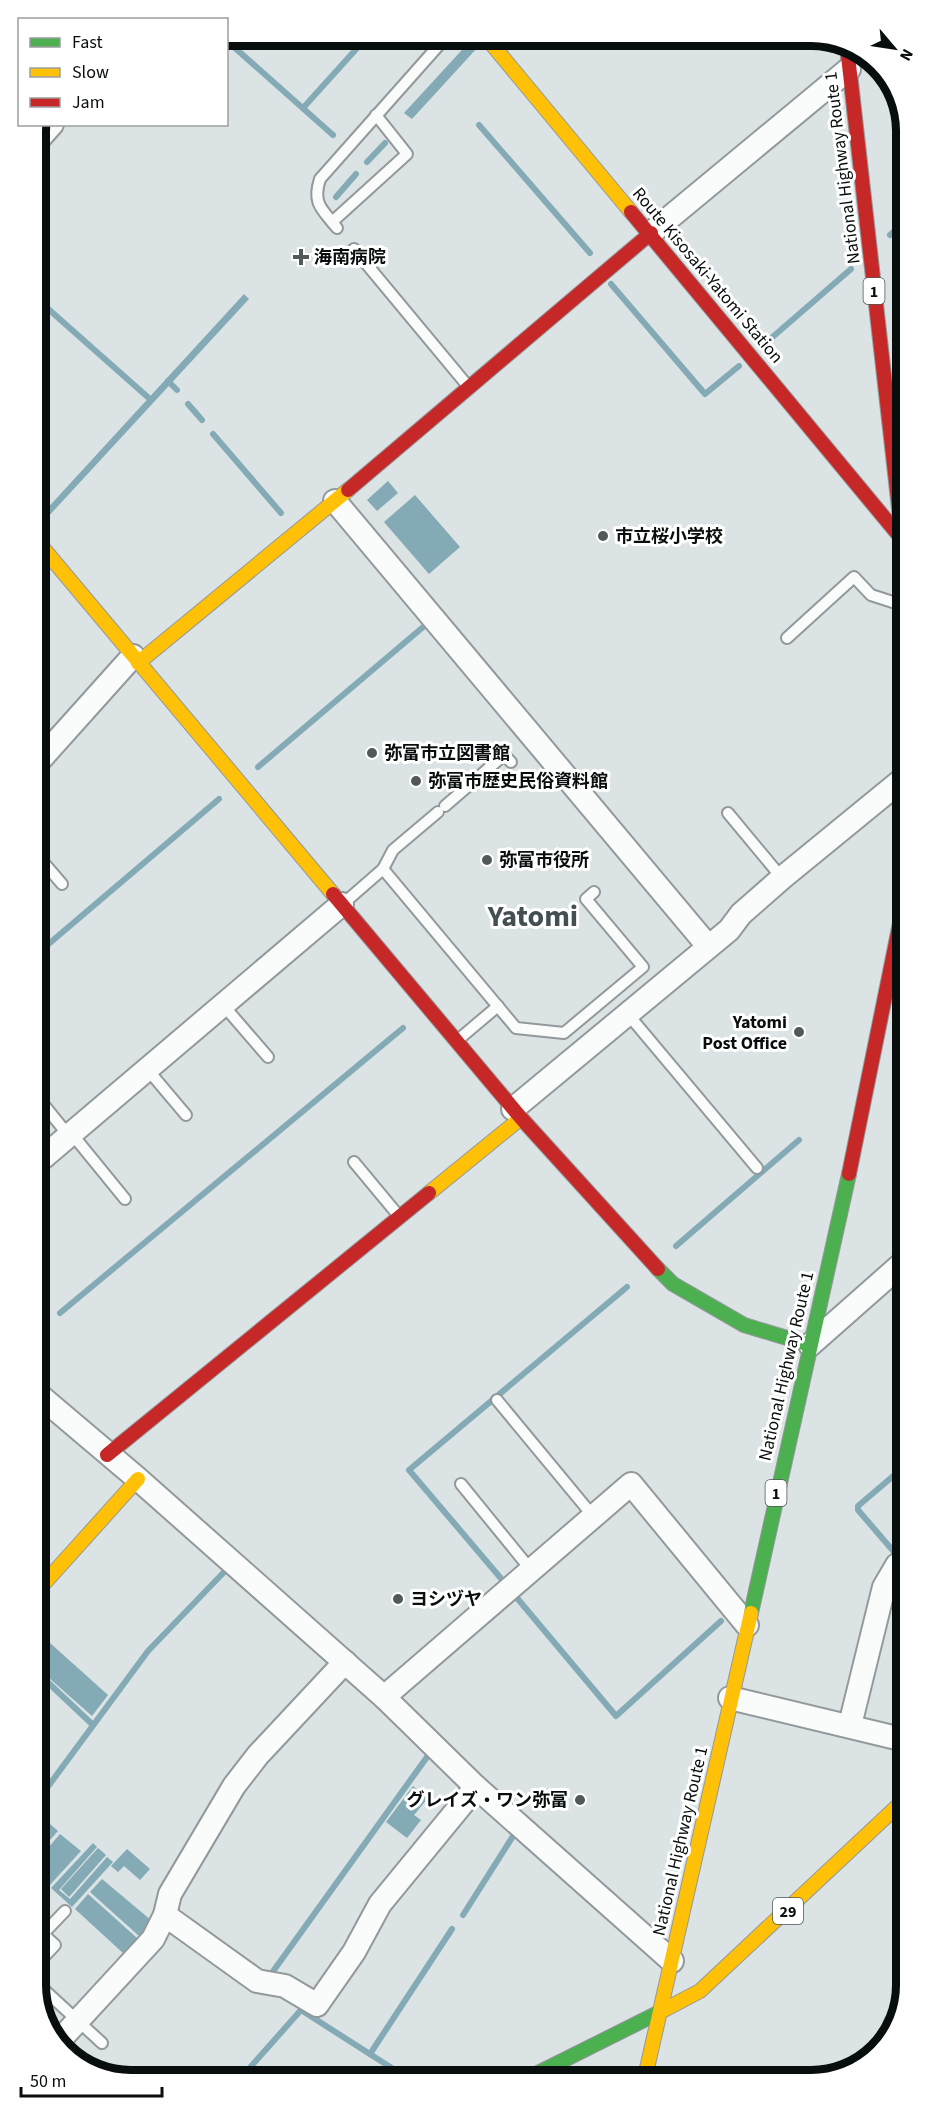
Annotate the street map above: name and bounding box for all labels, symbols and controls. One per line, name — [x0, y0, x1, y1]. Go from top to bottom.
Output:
legend — [18, 18, 228, 126]
north arrow — [864, 18, 924, 78]
text: Fast — [72, 30, 103, 55]
text: N — [894, 45, 918, 65]
text: Slow — [72, 60, 109, 85]
street label: National Highway Route 1 — [818, 70, 867, 266]
text: Jam — [72, 90, 105, 115]
street label: Route Kisosaki-Yatomi Station — [626, 182, 789, 369]
place label: 海南病院 — [314, 245, 386, 270]
marker: 海南病院 — [292, 248, 310, 266]
road number: 1 — [864, 278, 884, 304]
place label: 市立桜小学校 — [615, 524, 723, 549]
marker: 市立桜小学校 — [596, 529, 610, 543]
place label: 弥富市立図書館 — [384, 741, 510, 766]
marker: 弥富市立図書館 — [365, 746, 379, 760]
place label: 弥富市歴史民俗資料館 — [428, 769, 608, 794]
marker: 弥富市歴史民俗資料館 — [409, 774, 423, 788]
place label: 弥富市役所 — [499, 848, 589, 873]
marker: 弥富市役所 — [480, 853, 494, 867]
district label: Yatomi — [487, 895, 578, 938]
place label: Yatomi Post Office — [702, 1010, 787, 1056]
marker: Yatomi Post Office — [792, 1025, 806, 1039]
street label: National Highway Route 1 — [753, 1269, 820, 1463]
road number: 1 — [766, 1480, 786, 1506]
place label: ヨシヅヤ — [410, 1587, 482, 1612]
marker: ヨシヅヤ — [391, 1592, 405, 1606]
street label: National Highway Route 1 — [647, 1744, 714, 1938]
place label: グレイズ・ワン弥富 — [407, 1788, 568, 1813]
marker: グレイズ・ワン弥富 — [573, 1793, 587, 1807]
road number: 29 — [773, 1898, 803, 1924]
scale bar — [21, 2060, 162, 2098]
text: 50 m — [30, 2069, 66, 2094]

